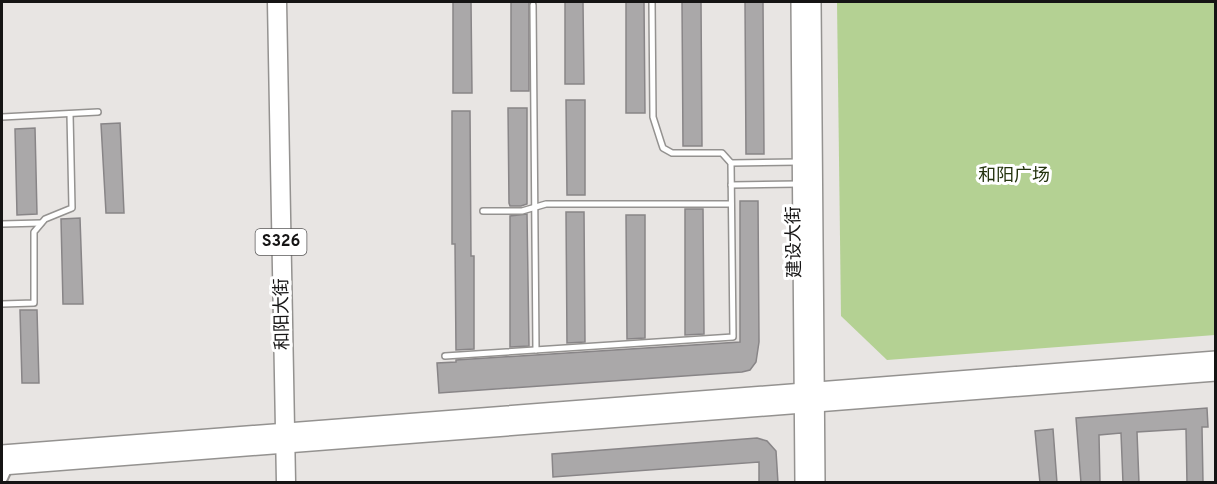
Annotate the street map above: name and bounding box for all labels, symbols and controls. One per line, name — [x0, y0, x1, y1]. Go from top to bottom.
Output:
park label: 和阳广场 — [978, 165, 1050, 188]
street label: 建设大街 — [783, 206, 807, 278]
road number: S326 — [256, 229, 306, 255]
street label: 和阳大街 — [271, 278, 295, 350]

